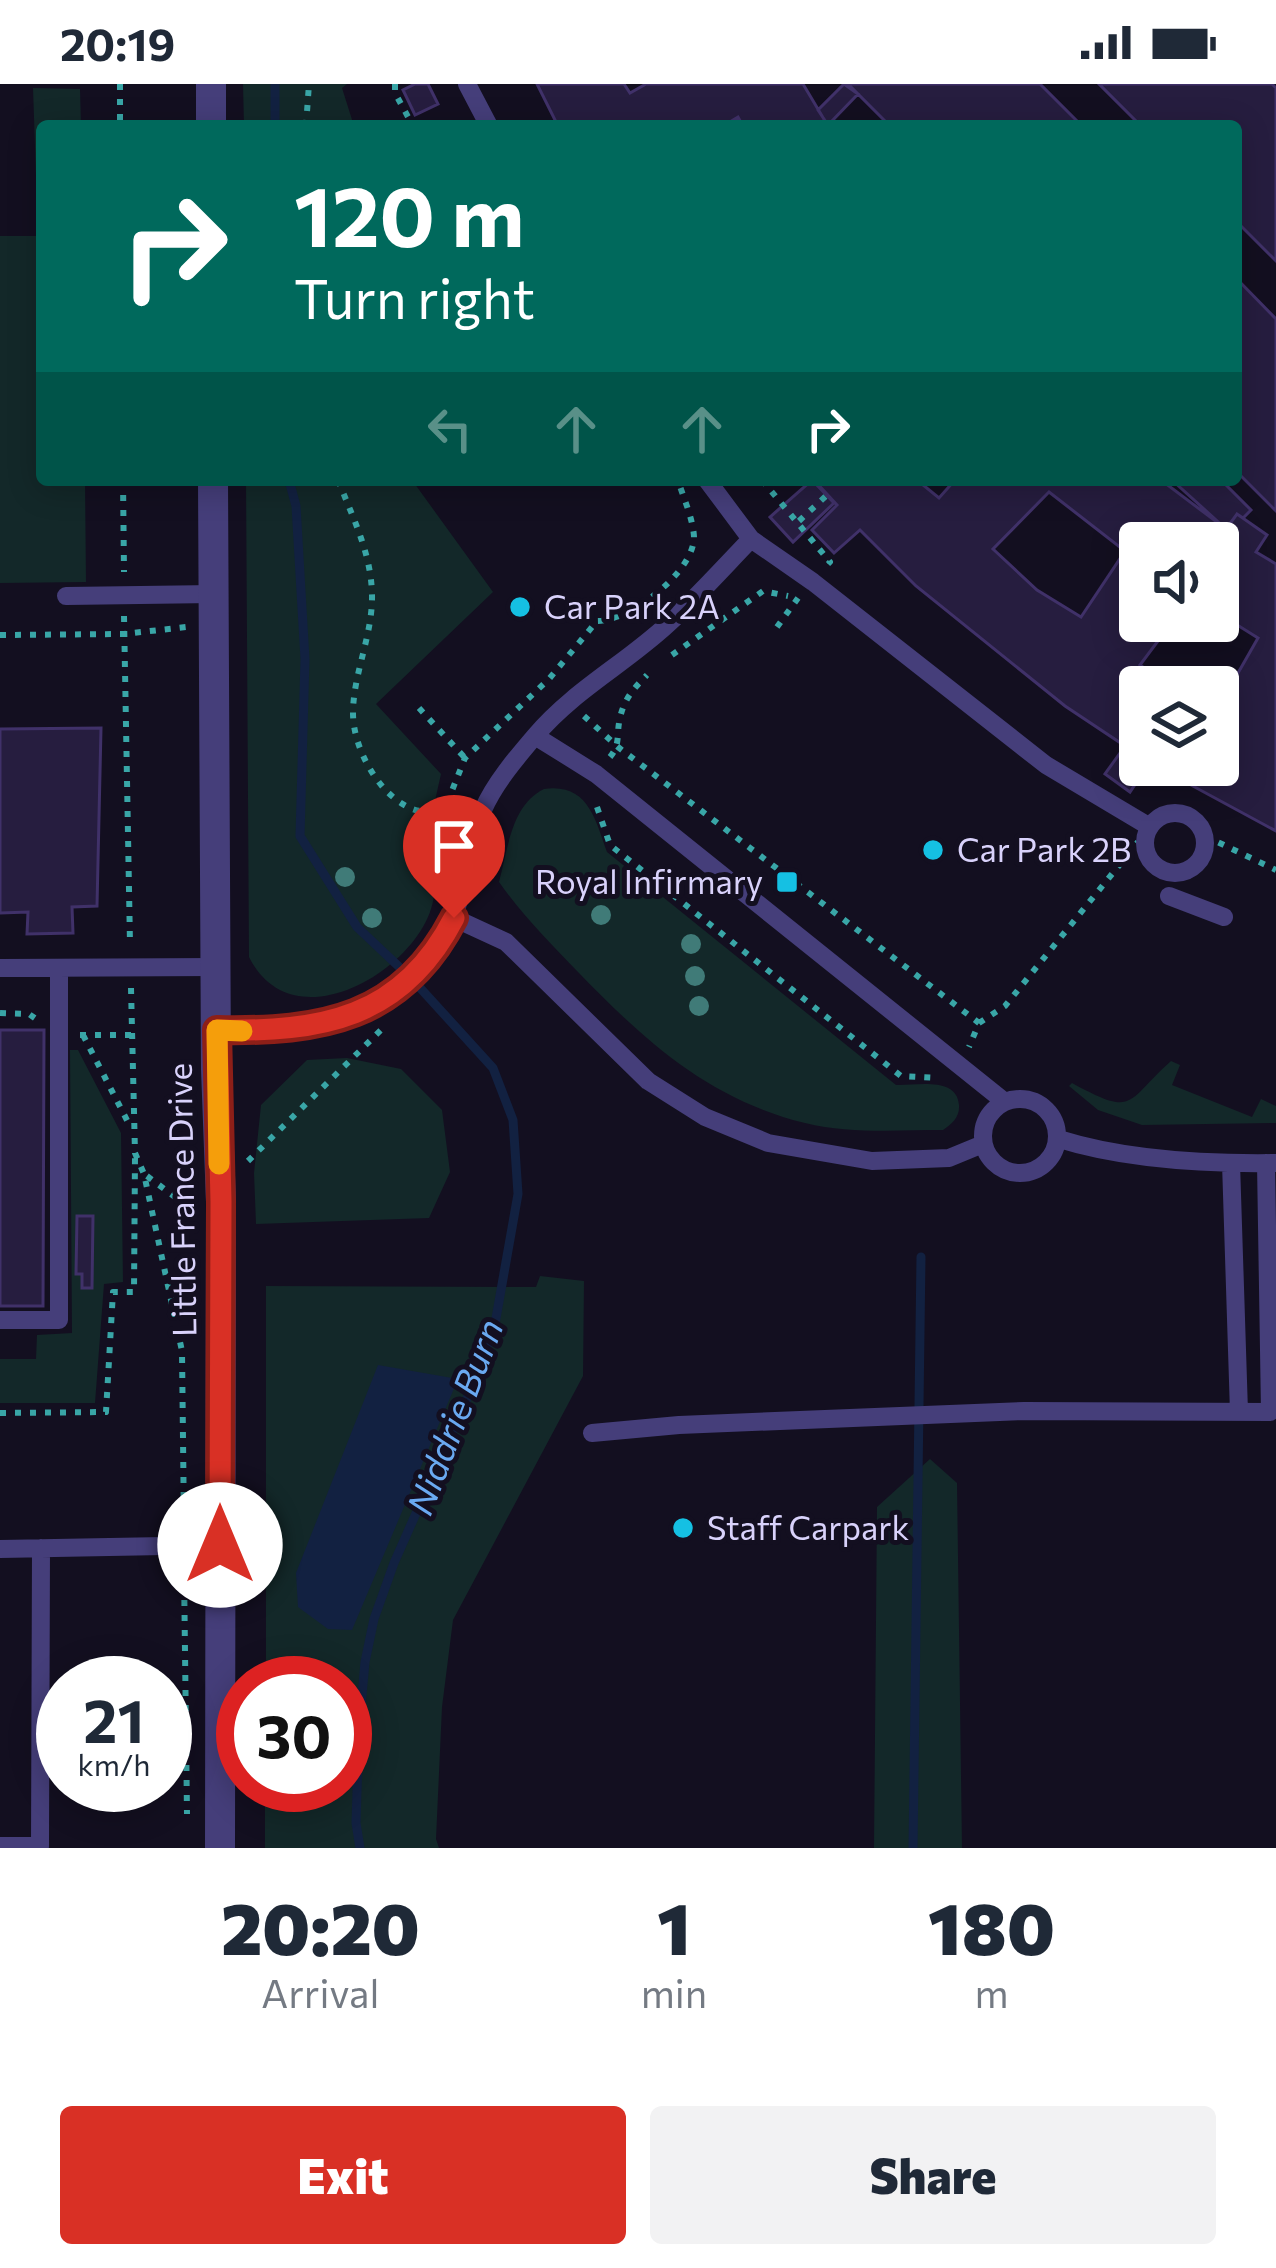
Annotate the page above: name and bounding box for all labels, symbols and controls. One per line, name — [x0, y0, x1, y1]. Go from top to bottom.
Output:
text: 20:19 — [60, 15, 175, 70]
text: 120 m — [294, 162, 524, 264]
icon: right — [96, 168, 252, 324]
text: Turn right — [294, 264, 535, 330]
icon: left — [417, 396, 483, 462]
icon: ahead — [543, 396, 609, 462]
icon: ahead — [669, 396, 735, 462]
icon: right — [795, 396, 861, 462]
map controls — [1119, 522, 1239, 786]
button: sound — [1119, 522, 1239, 642]
place label: Car Park 2A — [544, 585, 720, 626]
marker: Car Park 2A — [507, 594, 533, 620]
button: layers — [1119, 666, 1239, 786]
pin — [403, 795, 505, 918]
icon: arrive — [421, 813, 487, 879]
place label: Car Park 2B — [957, 828, 1131, 869]
marker: Car Park 2B — [920, 837, 946, 863]
place label: Royal Infirmary — [535, 860, 763, 901]
marker: Royal Infirmary — [774, 869, 800, 895]
street label: Little France Drive — [158, 1063, 203, 1337]
water label: Niddrie Burn — [396, 1312, 511, 1520]
position arrow — [157, 1482, 283, 1608]
place label: Staff Carpark — [707, 1506, 909, 1547]
marker: Staff Carpark — [670, 1515, 696, 1541]
speed limit sign: 30 — [216, 1656, 372, 1812]
text: 21 — [83, 1682, 145, 1755]
text: km/h — [78, 1745, 150, 1782]
text: 20:20 — [221, 1882, 420, 1970]
text: 1 — [657, 1882, 691, 1970]
text: 180 — [928, 1882, 1055, 1970]
text: Arrival — [261, 1968, 379, 2016]
text: min — [641, 1968, 707, 2016]
text: m — [975, 1968, 1009, 2016]
button: Exit — [60, 2106, 626, 2244]
button: Share — [650, 2106, 1216, 2244]

